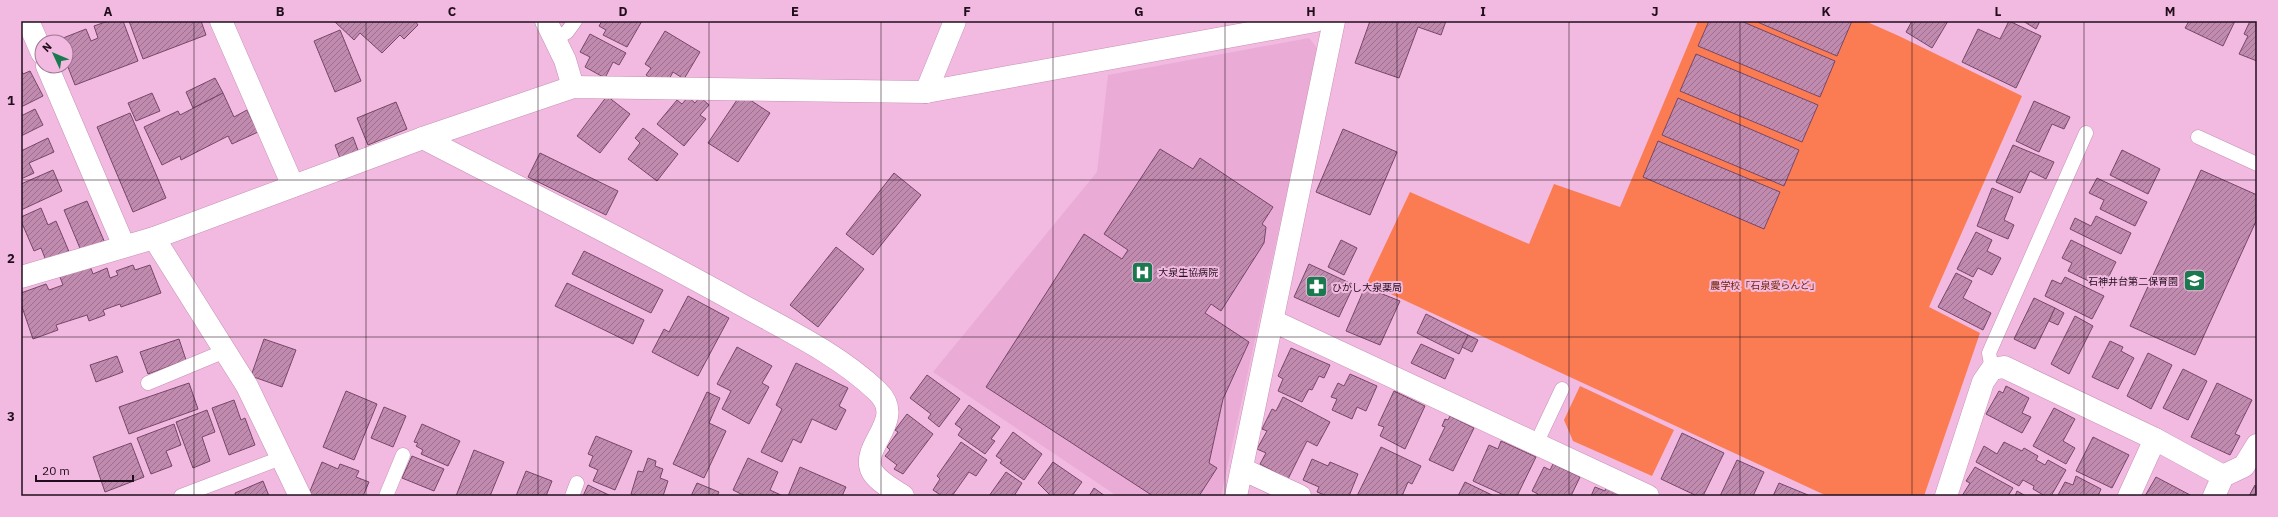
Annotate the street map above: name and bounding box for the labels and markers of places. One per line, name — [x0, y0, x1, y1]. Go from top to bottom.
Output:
hospital icon: 大泉生協病院 — [1129, 259, 1155, 285]
place label: 大泉生協病院 — [1158, 266, 1218, 279]
school or university icon: 石神井台第二保育園 — [2181, 268, 2207, 294]
pharmacy icon: ひがし大泉薬局 — [1303, 274, 1329, 300]
place label: 石神井台第二保育園 — [2088, 275, 2178, 288]
place label: ひがし大泉薬局 — [1332, 281, 1402, 294]

